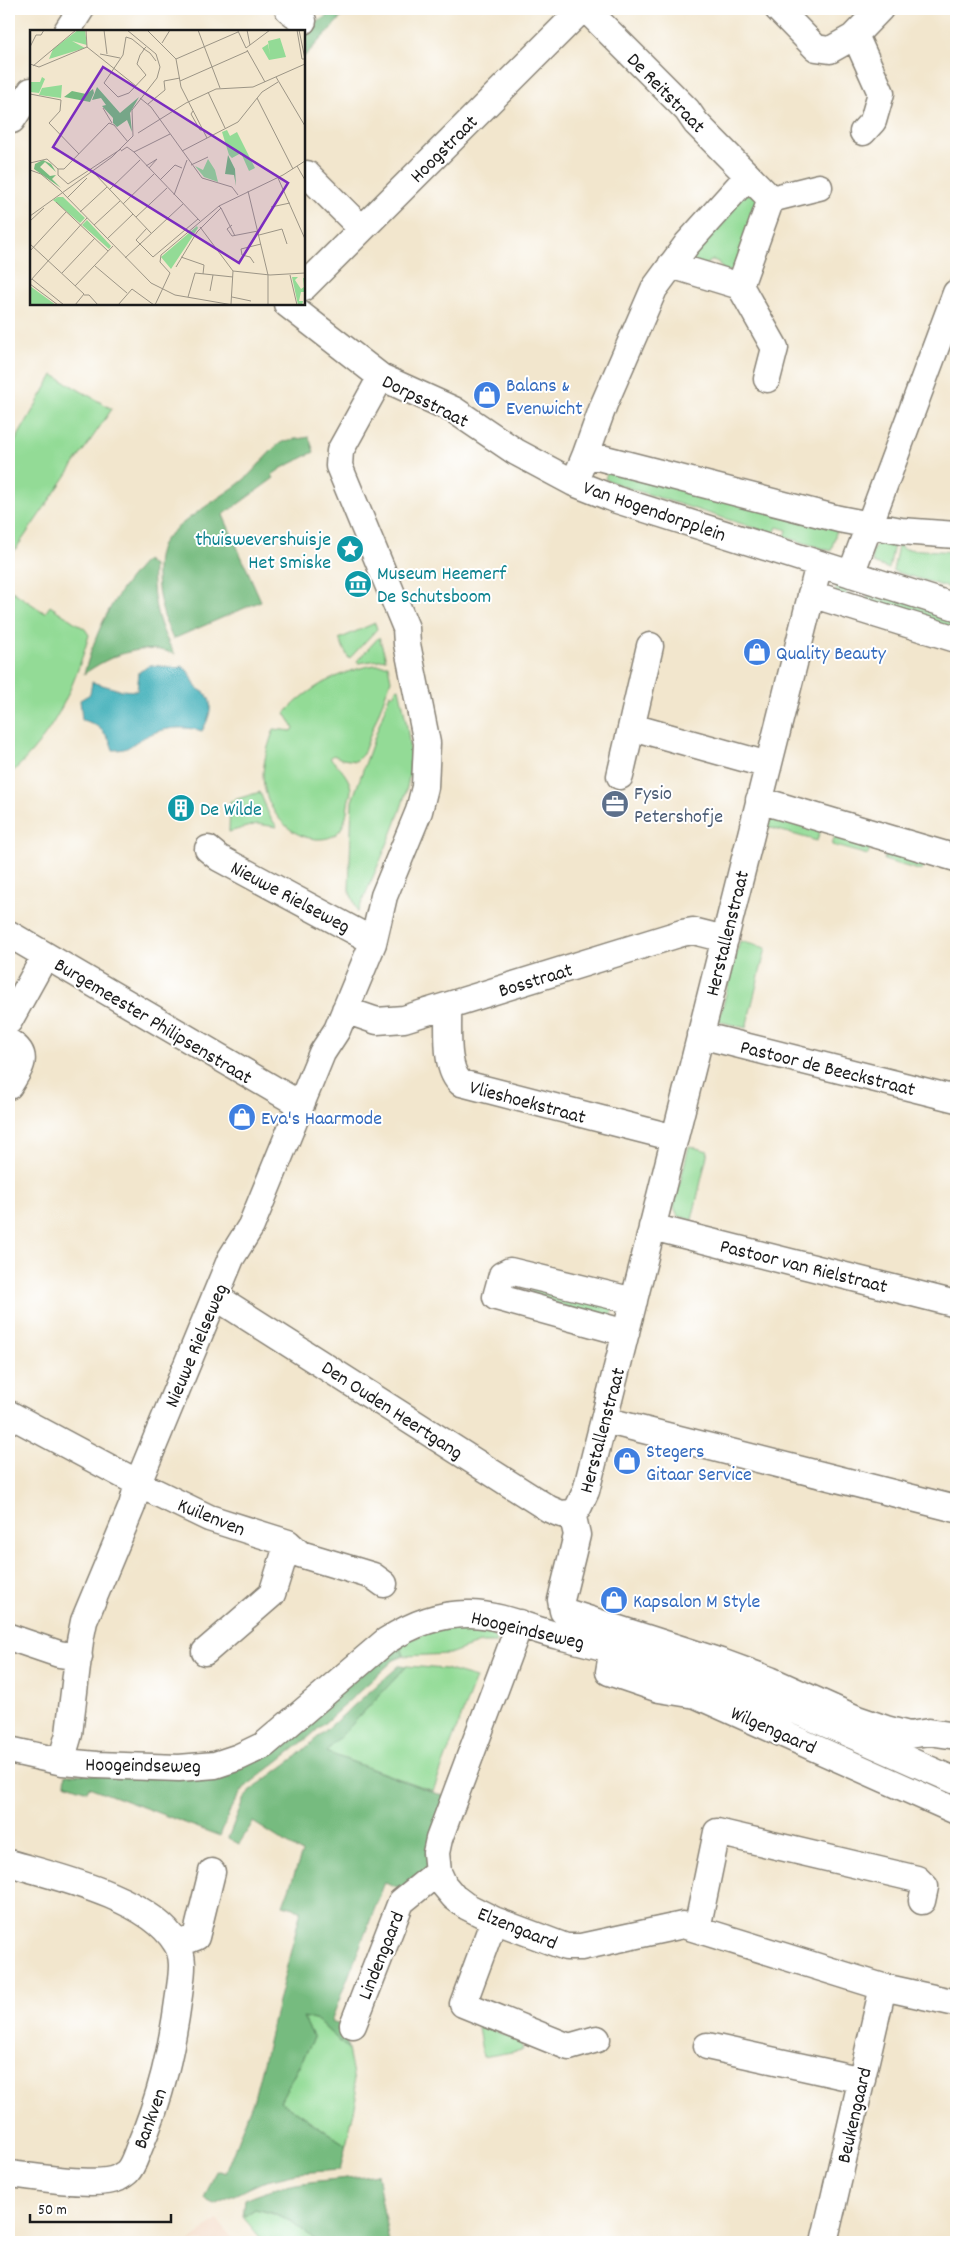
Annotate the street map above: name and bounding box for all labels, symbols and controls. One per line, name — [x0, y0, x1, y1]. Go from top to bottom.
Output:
inset map — [30, 30, 305, 305]
street label: De Reitstraat — [619, 47, 711, 141]
street label: Hoogstraat — [405, 110, 485, 190]
street label: Dorpsstraat — [377, 369, 473, 436]
place label: Balans & Evenwicht — [506, 373, 583, 424]
shop icon: Balans & Evenwicht — [472, 380, 502, 410]
street label: Van Hogendorpplein — [579, 475, 729, 550]
place label: thuiswevershuisje Het Smiske — [195, 527, 331, 578]
place icon: thuiswevershuisje Het Smiske — [335, 534, 365, 564]
place label: Museum Heemerf De Schutsboom — [377, 561, 507, 612]
museum icon: Museum Heemerf De Schutsboom — [343, 569, 373, 599]
shop icon: Quality Beauty — [742, 637, 772, 667]
place label: Quality Beauty — [776, 641, 887, 669]
place label: Fysio Petershofje — [634, 781, 723, 832]
office icon: Fysio Petershofje — [600, 789, 630, 819]
building icon: De Wilde — [166, 793, 196, 823]
place label: De Wilde — [200, 797, 262, 825]
street label: Nieuwe Rielseweg — [225, 855, 354, 942]
street label: Herstallenstraat — [700, 868, 758, 999]
street label: Burgemeester Philipsenstraat — [48, 952, 257, 1093]
street label: Bosstraat — [495, 957, 576, 1006]
street label: Pastoor de Beeckstraat — [737, 1035, 918, 1105]
street label: Vlieshoekstraat — [466, 1075, 589, 1133]
shop icon: Eva's Haarmode — [227, 1102, 257, 1132]
place label: Eva's Haarmode — [261, 1106, 382, 1134]
street label: Pastoor van Rielstraat — [716, 1234, 890, 1302]
street label: Nieuwe Rielseweg — [159, 1280, 236, 1412]
street label: Den Ouden Heertgang — [315, 1355, 468, 1468]
street label: Herstallenstraat — [574, 1365, 634, 1496]
place label: Stegers Gitaar Service — [646, 1439, 752, 1490]
shop icon: Stegers Gitaar Service — [612, 1446, 642, 1476]
street label: Kuilenven — [173, 1493, 249, 1545]
shop icon: Kapsalon M Style — [599, 1585, 629, 1615]
place label: Kapsalon M Style — [633, 1589, 760, 1617]
street label: Hoogeindseweg — [468, 1605, 587, 1659]
street label: Wilgengaard — [726, 1700, 820, 1763]
street label: Hoogeindseweg — [85, 1752, 201, 1782]
street label: Elzengaard — [473, 1901, 561, 1958]
street label: Lindengaard — [352, 1908, 413, 2004]
street label: Beukengaard — [831, 2065, 881, 2166]
street label: Bankven — [128, 2085, 176, 2153]
scale bar — [30, 2191, 171, 2223]
text: 50 m — [38, 2200, 67, 2222]

